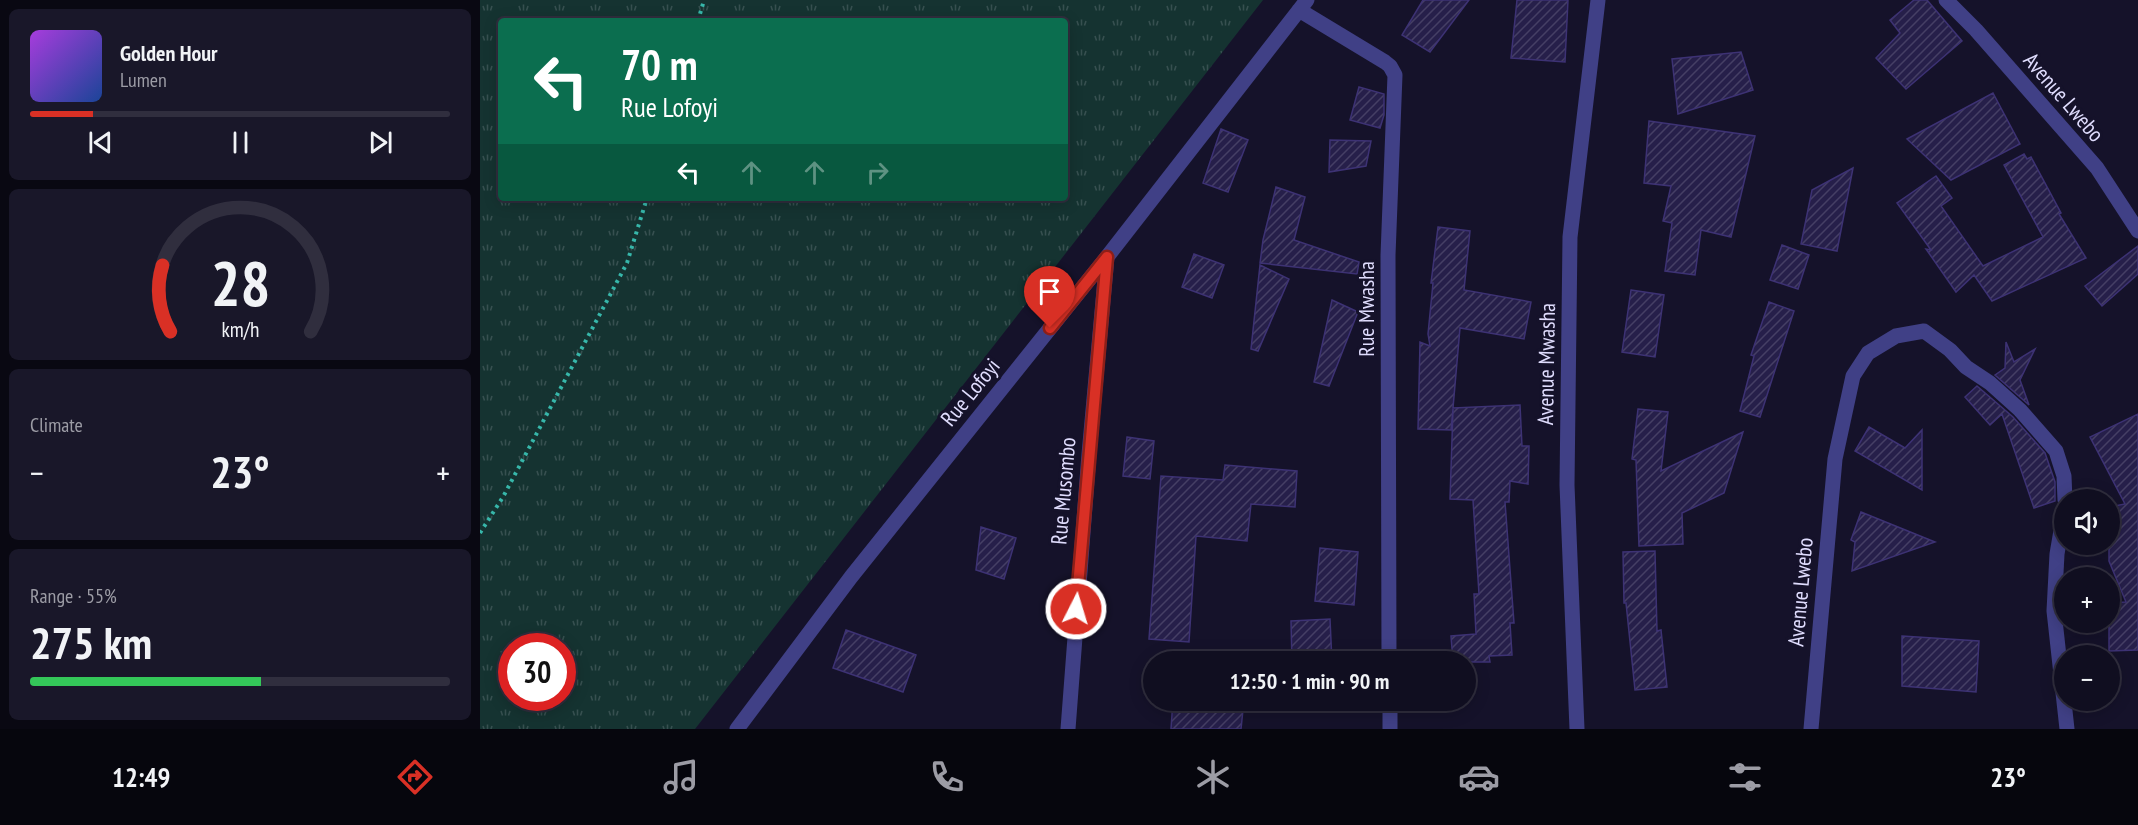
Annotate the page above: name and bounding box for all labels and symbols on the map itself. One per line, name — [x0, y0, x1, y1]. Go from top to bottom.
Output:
street label: Avenue Lwebo — [2018, 47, 2110, 147]
street label: Rue Mwasha — [1352, 261, 1380, 357]
pin — [1024, 266, 1075, 328]
street label: Avenue Mwasha — [1531, 303, 1561, 425]
street label: Rue Lofoyi — [934, 352, 1006, 432]
street label: Rue Musombo — [1044, 436, 1082, 546]
street label: Avenue Lwebo — [1781, 536, 1819, 648]
position arrow — [1044, 577, 1108, 641]
speed limit sign: 30 — [498, 633, 576, 711]

